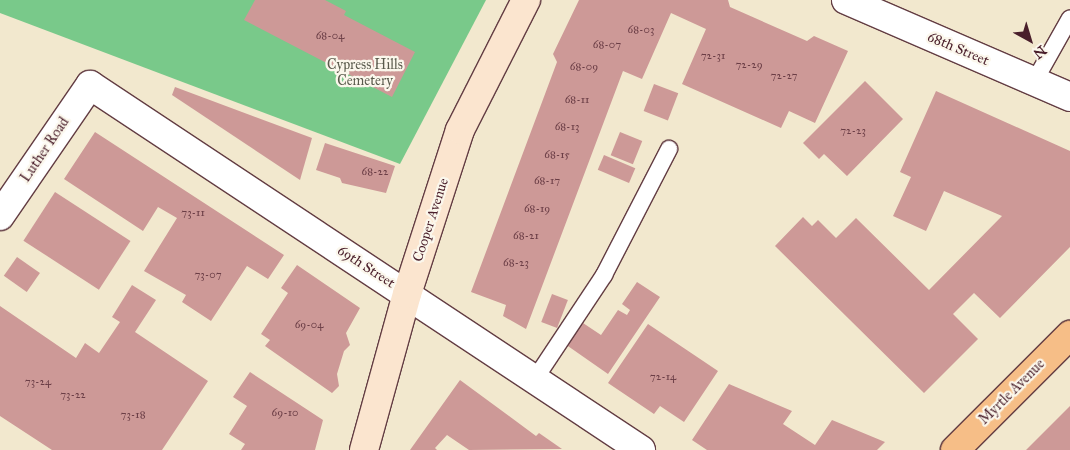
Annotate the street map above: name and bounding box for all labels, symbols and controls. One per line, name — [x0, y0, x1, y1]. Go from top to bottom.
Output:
north arrow — [1005, 15, 1055, 65]
house number: 68-03 — [628, 23, 654, 37]
house number: 68-04 — [316, 29, 344, 43]
street label: 68th Street — [925, 29, 991, 69]
house number: 68-07 — [593, 38, 621, 52]
text: N — [1030, 42, 1050, 62]
house number: 72-31 — [701, 49, 725, 63]
park label: Cypress Hills Cemetery — [327, 57, 403, 90]
house number: 72-29 — [735, 58, 763, 72]
house number: 68-09 — [570, 60, 598, 74]
house number: 72-27 — [771, 69, 797, 83]
house number: 68-11 — [565, 93, 589, 107]
street label: Luther Road — [17, 114, 73, 186]
house number: 68-13 — [555, 120, 579, 134]
house number: 72-23 — [840, 124, 866, 138]
house number: 68-15 — [544, 148, 570, 162]
house number: 68-22 — [362, 165, 388, 179]
house number: 68-17 — [534, 174, 560, 188]
street label: Cooper Avenue — [410, 176, 452, 264]
house number: 68-19 — [524, 202, 550, 216]
house number: 73-11 — [181, 206, 205, 220]
house number: 68-21 — [513, 229, 539, 243]
street label: 69th Street — [334, 242, 398, 292]
house number: 68-23 — [503, 256, 529, 270]
house number: 73-07 — [194, 268, 222, 282]
house number: 69-04 — [295, 318, 323, 332]
street label: Myrtle Avenue — [976, 356, 1048, 428]
house number: 72-14 — [650, 370, 676, 384]
house number: 73-24 — [25, 375, 51, 389]
house number: 73-22 — [60, 388, 86, 402]
house number: 69-10 — [272, 406, 298, 420]
house number: 73-18 — [121, 408, 145, 422]

